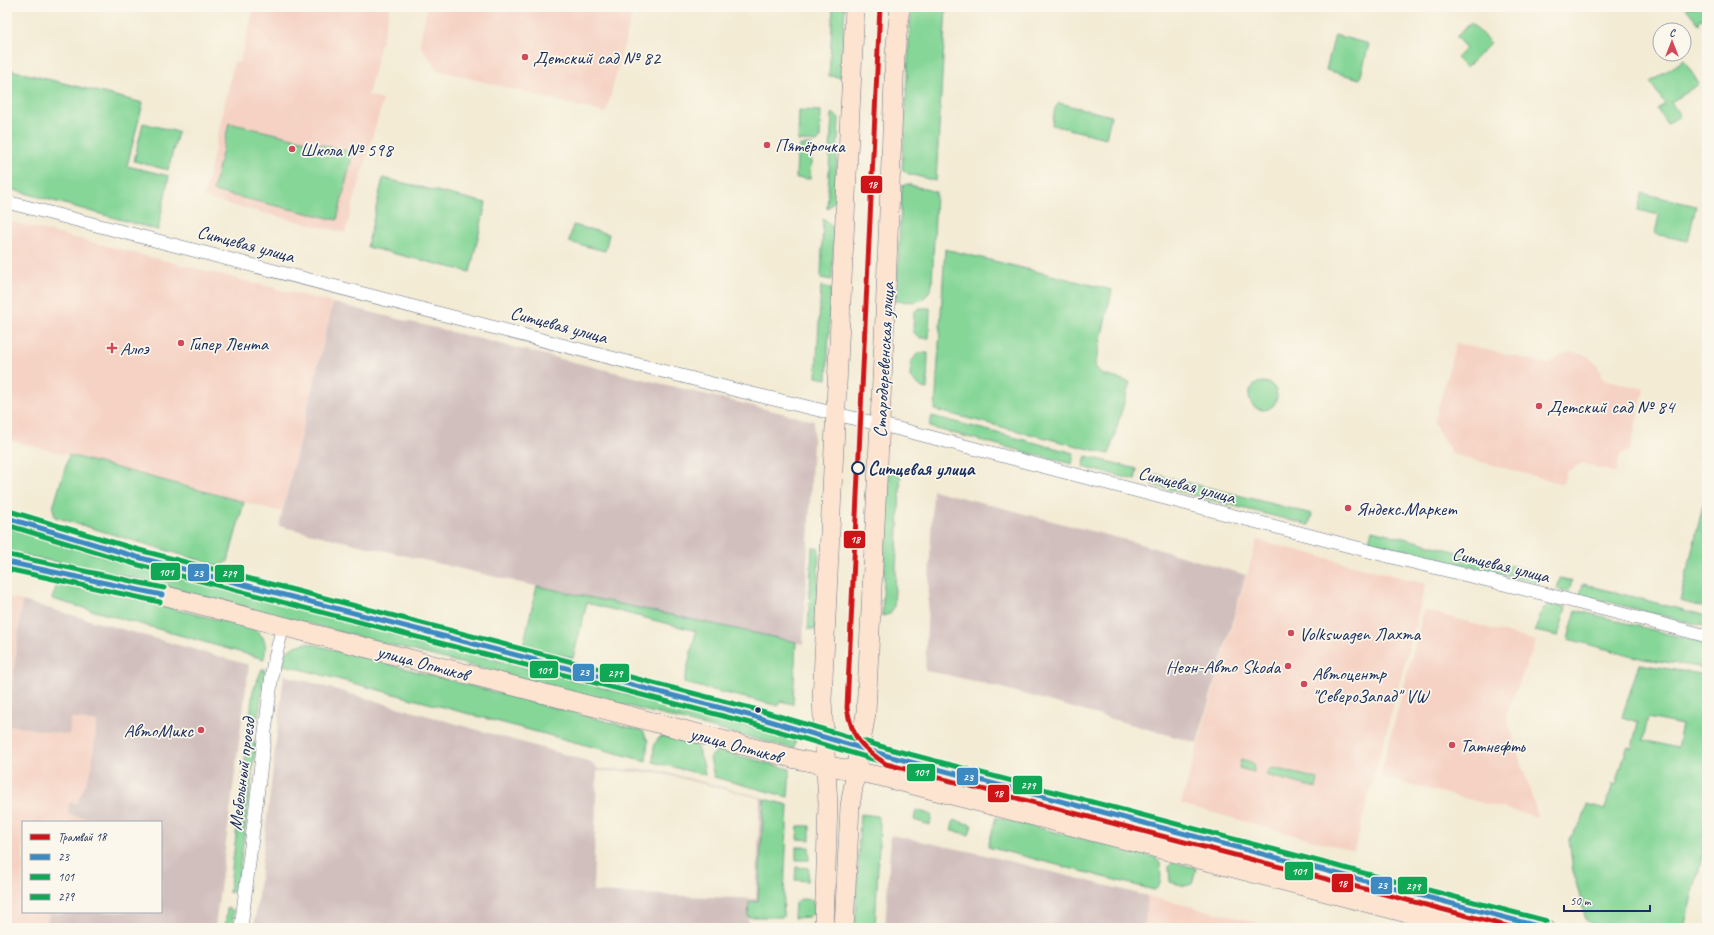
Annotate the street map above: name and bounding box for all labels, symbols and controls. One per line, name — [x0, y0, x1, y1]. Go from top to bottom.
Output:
north arrow — [1652, 22, 1692, 62]
text: С — [1669, 25, 1676, 39]
place label: Детский сад № 82 — [533, 46, 662, 70]
marker: Детский сад № 82 — [520, 52, 530, 62]
place label: Пятёрочка — [775, 134, 846, 158]
place label: Школа № 598 — [300, 138, 395, 162]
marker: Пятёрочка — [762, 140, 772, 150]
marker: Школа № 598 — [287, 144, 297, 154]
line badge: 18 — [860, 175, 883, 194]
text: 18 — [867, 177, 879, 191]
street label: Ситцевая улица — [195, 220, 298, 269]
street label: Стародеревенская улица — [868, 280, 900, 438]
street label: Ситцевая улица — [508, 301, 611, 350]
place label: Гипер Лента — [189, 332, 270, 356]
place label: Алоэ — [120, 337, 150, 361]
marker: Гипер Лента — [176, 338, 186, 348]
marker: Алоэ — [107, 343, 117, 353]
place label: Детский сад № 84 — [1547, 395, 1677, 419]
marker: Детский сад № 84 — [1534, 401, 1544, 411]
place label: Ситцевая улица — [868, 457, 976, 481]
marker: Ситцевая улица — [851, 461, 865, 475]
street label: Ситцевая улица — [1136, 461, 1239, 510]
place label: Яндекс.Маркет — [1356, 497, 1458, 521]
marker: Яндекс.Маркет — [1343, 503, 1353, 513]
line badge: 18 — [843, 530, 866, 549]
text: 18 — [850, 532, 862, 546]
street label: Ситцевая улица — [1450, 541, 1553, 589]
line badge: 101 — [150, 562, 181, 581]
line badge: 23 — [187, 563, 210, 582]
line badge: 279 — [214, 564, 245, 583]
text: 101 — [159, 565, 174, 579]
text: 23 — [193, 566, 204, 580]
text: 279 — [222, 566, 238, 580]
place label: Volkswagen Лахта — [1299, 622, 1422, 646]
marker: Volkswagen Лахта — [1286, 628, 1296, 638]
street label: улица Оптиков — [373, 639, 475, 688]
place label: Неон-Авто Skoda — [1166, 655, 1281, 679]
line badge: 101 — [529, 660, 559, 679]
marker: Неон-Авто Skoda — [1283, 661, 1293, 671]
place label: Автоцентр "СевероЗапад" VW — [1312, 662, 1431, 708]
text: 101 — [537, 663, 552, 677]
line badge: 23 — [572, 663, 595, 682]
line badge: 279 — [599, 663, 630, 683]
text: 23 — [579, 665, 590, 679]
text: 279 — [608, 666, 624, 680]
marker: Автоцентр "СевероЗапад" VW — [1299, 679, 1309, 689]
unlabelled marker — [753, 705, 763, 715]
street label: Мебельный проезд — [223, 714, 261, 832]
place label: АвтоМикс — [124, 719, 194, 743]
street label: улица Оптиков — [686, 721, 788, 770]
marker: АвтоМикс — [196, 725, 206, 735]
place label: Татнефть — [1460, 734, 1526, 758]
marker: Татнефть — [1447, 740, 1457, 750]
line badge: 101 — [906, 763, 936, 782]
text: 101 — [914, 765, 929, 779]
line badge: 23 — [956, 767, 979, 786]
text: 23 — [963, 770, 974, 784]
line badge: 279 — [1012, 775, 1043, 795]
text: 279 — [1021, 778, 1037, 792]
line badge: 18 — [987, 784, 1010, 803]
text: 18 — [993, 786, 1005, 800]
legend — [22, 821, 162, 913]
text: Трамвай 18 — [58, 829, 108, 845]
text: 23 — [58, 849, 70, 865]
line badge: 101 — [1284, 861, 1314, 881]
text: 101 — [1292, 864, 1307, 878]
text: 101 — [58, 869, 75, 885]
line badge: 18 — [1331, 873, 1354, 893]
text: 18 — [1337, 876, 1349, 890]
line badge: 23 — [1370, 876, 1393, 895]
line badge: 279 — [1397, 876, 1428, 895]
text: 23 — [1377, 878, 1388, 892]
text: 279 — [1406, 879, 1422, 893]
scale bar — [1564, 887, 1650, 913]
text: 279 — [58, 889, 76, 905]
text: 50 m — [1570, 893, 1592, 909]

